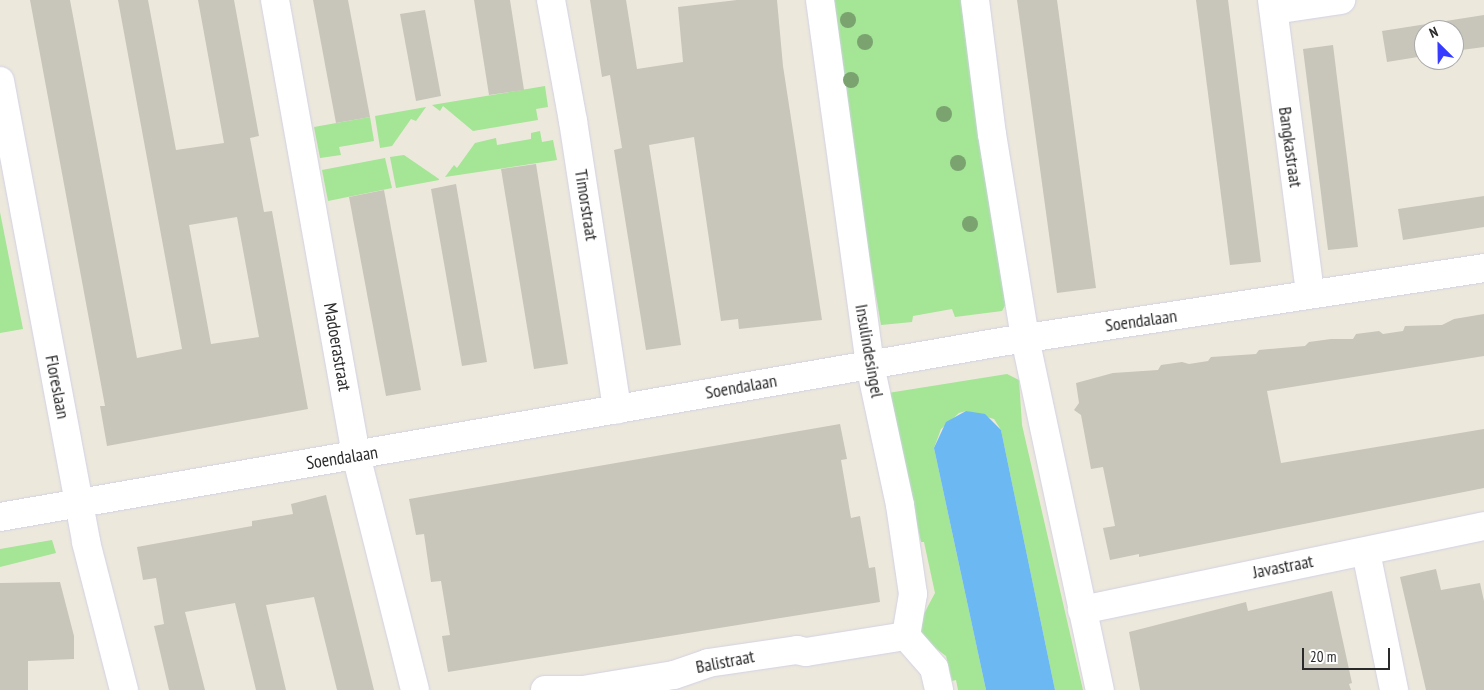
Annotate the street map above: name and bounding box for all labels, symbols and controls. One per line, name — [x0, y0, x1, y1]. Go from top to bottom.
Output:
north arrow — [1414, 20, 1464, 70]
text: N — [1427, 22, 1441, 42]
street label: Bangkastraat — [1274, 105, 1306, 189]
street label: Timorstraat — [570, 168, 602, 242]
street label: Madoerastraat — [319, 301, 355, 393]
street label: Insulindesingel — [850, 303, 888, 399]
street label: Soendalaan — [1104, 305, 1178, 337]
street label: Floreslaan — [40, 353, 74, 421]
street label: Soendalaan — [704, 370, 778, 404]
street label: Soendalaan — [305, 442, 379, 474]
street label: Javastraat — [1251, 551, 1315, 583]
scale bar — [1304, 638, 1392, 670]
street label: Balistraat — [694, 646, 756, 678]
text: 20 m — [1310, 647, 1336, 666]

